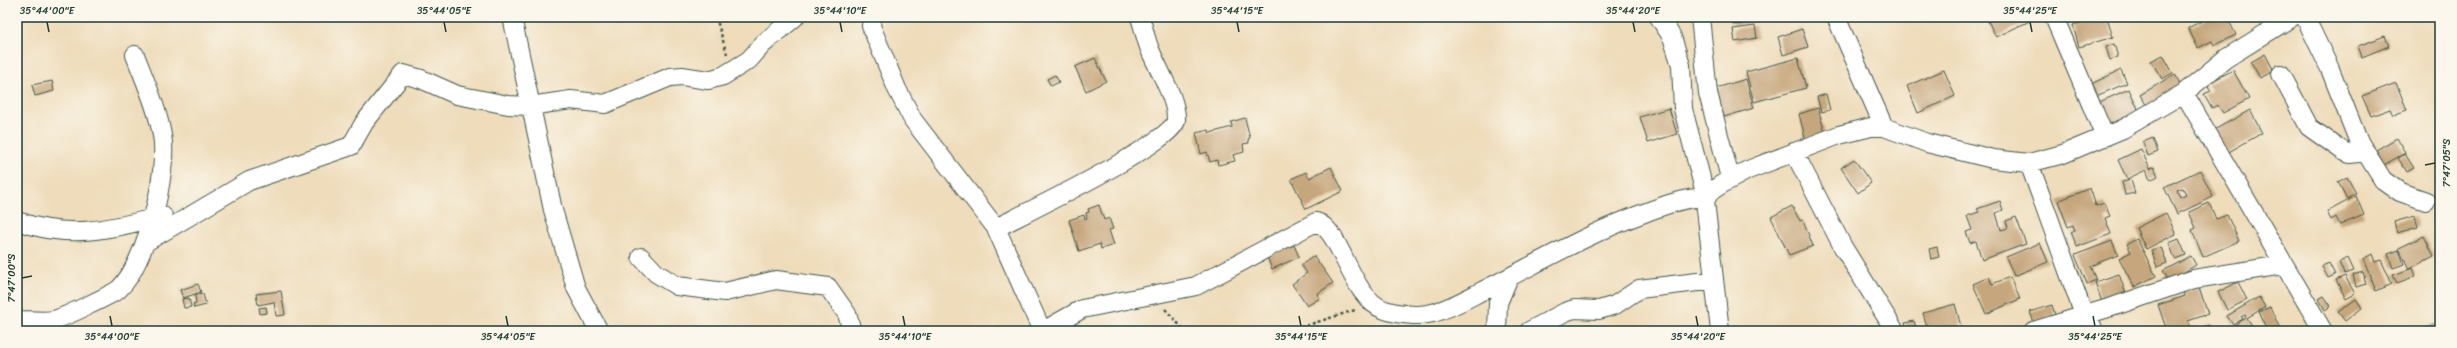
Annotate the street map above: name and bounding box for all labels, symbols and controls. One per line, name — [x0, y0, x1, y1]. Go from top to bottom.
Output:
text: 35°44'00"E — [20, 2, 76, 20]
text: 35°44'05"E — [417, 2, 473, 20]
text: 35°44'10"E — [814, 2, 868, 20]
text: 35°44'15"E — [1211, 2, 1265, 20]
text: 35°44'20"E — [1606, 2, 1661, 20]
text: 35°44'25"E — [2003, 2, 2058, 20]
text: 7°47'05"S — [2438, 138, 2456, 187]
text: 7°47'00"S — [3, 253, 21, 302]
text: 35°44'00"E — [85, 328, 141, 346]
text: 35°44'05"E — [481, 328, 537, 346]
text: 35°44'10"E — [879, 328, 933, 346]
text: 35°44'15"E — [1275, 328, 1329, 346]
text: 35°44'20"E — [1671, 328, 1726, 346]
text: 35°44'25"E — [2068, 328, 2123, 346]

